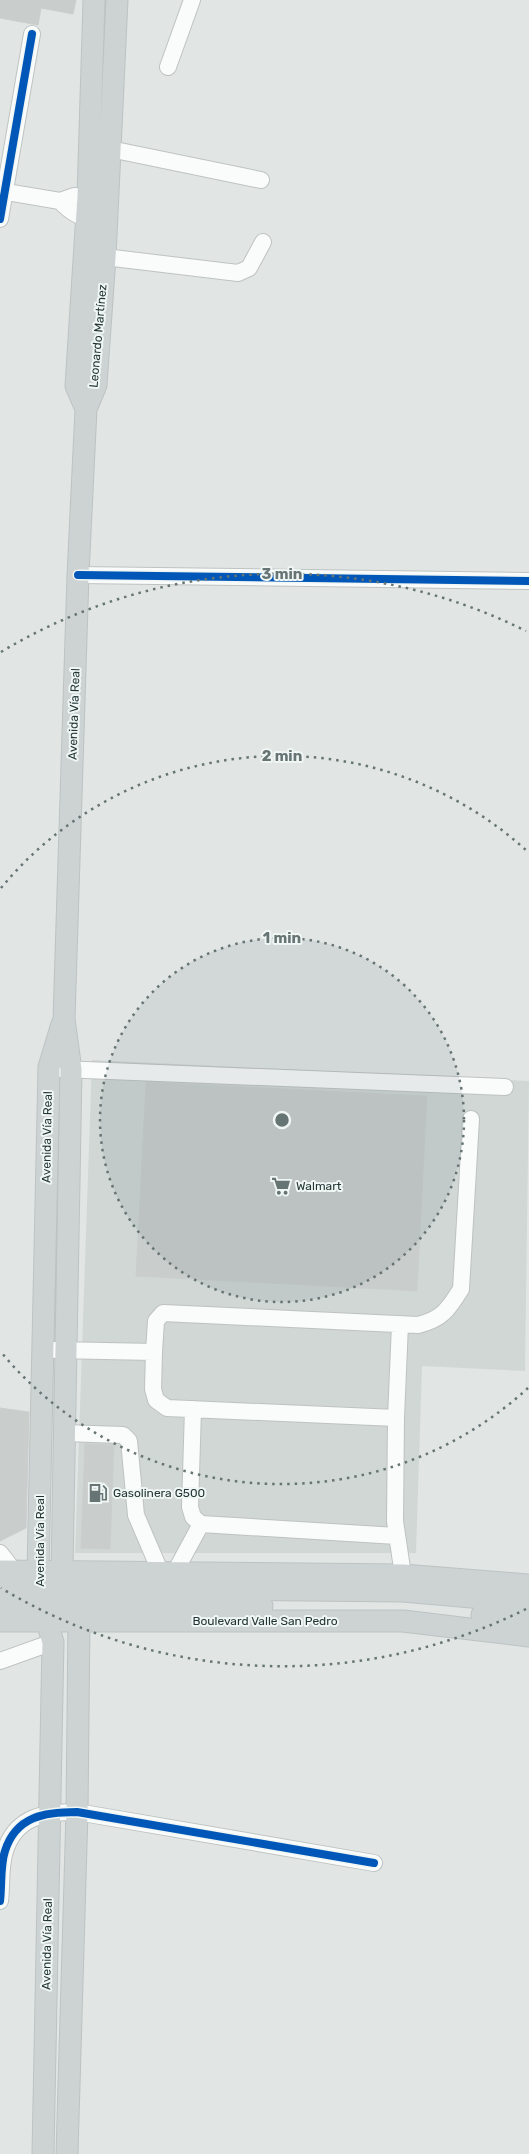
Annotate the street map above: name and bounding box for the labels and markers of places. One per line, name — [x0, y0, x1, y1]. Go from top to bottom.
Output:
centre of rings — [273, 1111, 291, 1129]
supermarket icon: Walmart — [270, 1175, 292, 1197]
place label: Walmart — [296, 1179, 342, 1193]
fuel station icon: Gasolinera G500 — [87, 1482, 109, 1504]
place label: Gasolinera G500 — [113, 1486, 205, 1500]

